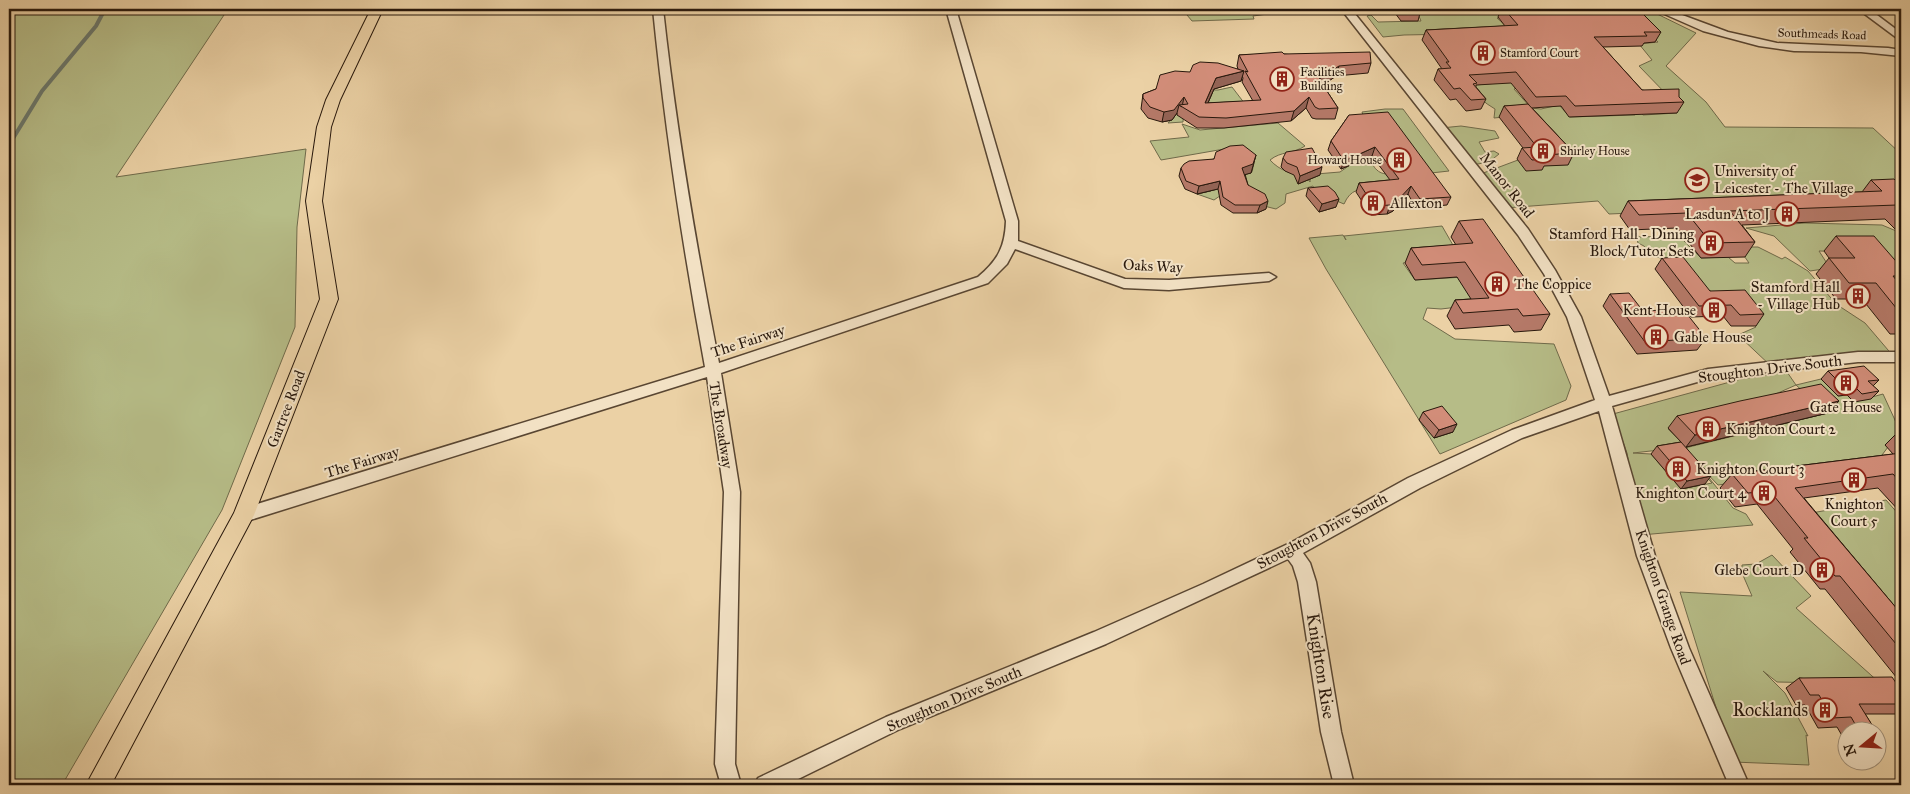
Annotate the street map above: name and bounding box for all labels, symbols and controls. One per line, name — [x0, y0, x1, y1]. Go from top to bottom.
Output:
street label: Southmeads Road — [1777, 25, 1867, 43]
building icon: Stamford Court — [1470, 40, 1496, 66]
place label: Stamford Court — [1500, 46, 1580, 60]
place label: Facilities Building — [1300, 65, 1344, 94]
building icon: Facilities Building — [1269, 66, 1295, 92]
building icon: Shirley House — [1530, 138, 1556, 164]
place label: Shirley House — [1560, 144, 1630, 158]
building icon: Howard House — [1386, 147, 1412, 173]
street label: Manor Road — [1476, 149, 1539, 222]
place label: Howard House — [1308, 153, 1382, 167]
place label: University of Leicester - The Village — [1714, 162, 1854, 197]
school or university icon: University of Leicester - The Village — [1684, 167, 1710, 193]
building icon: Allexton — [1360, 190, 1386, 216]
place label: Allexton — [1389, 194, 1442, 212]
building icon: Lasdun A to J — [1774, 201, 1800, 227]
place label: Lasdun A to J — [1685, 205, 1770, 224]
place label: Stamford Hall - Dining Block/Tutor Sets — [1549, 225, 1695, 260]
building icon: Stamford Hall - Dining Block/Tutor Sets — [1698, 230, 1724, 256]
street label: Oaks Way — [1122, 255, 1184, 277]
building icon: The Coppice — [1484, 271, 1510, 297]
place label: The Coppice — [1514, 275, 1592, 293]
place label: Stamford Hall - Village Hub — [1751, 278, 1841, 313]
building icon: Stamford Hall - Village Hub — [1845, 283, 1871, 309]
building icon: Kent House — [1701, 297, 1727, 323]
place label: Kent House — [1623, 301, 1696, 319]
street label: The Fairway — [709, 320, 788, 361]
building icon: Gable House — [1643, 324, 1669, 350]
place label: Gable House — [1674, 328, 1752, 346]
street label: Stoughton Drive South — [1697, 351, 1844, 387]
street label: Gartree Road — [263, 367, 309, 450]
building icon: Gate House — [1833, 370, 1859, 396]
street label: The Broadway — [705, 380, 737, 471]
place label: Gate House — [1810, 398, 1882, 416]
building icon: Knighton Court 2 — [1695, 416, 1721, 442]
place label: Knighton Court 2 — [1726, 420, 1837, 438]
street label: The Fairway — [323, 442, 402, 482]
building icon: Knighton Court 3 — [1665, 456, 1691, 482]
place label: Knighton Court 3 — [1696, 460, 1805, 478]
building icon: Knighton Court 5 — [1841, 467, 1867, 493]
building icon: Knighton Court 4 — [1751, 480, 1777, 506]
place label: Knighton Court 4 — [1635, 484, 1747, 502]
street label: Stoughton Drive South — [1254, 489, 1391, 573]
place label: Knighton Court 5 — [1824, 495, 1884, 530]
street label: Knighton Grange Road — [1631, 527, 1695, 667]
building icon: Glebe Court D — [1809, 557, 1835, 583]
place label: Glebe Court D — [1714, 561, 1804, 579]
street label: Knighton Rise — [1301, 612, 1340, 721]
street label: Stoughton Drive South — [884, 662, 1025, 736]
building icon: Rocklands — [1812, 697, 1838, 723]
place label: Rocklands — [1733, 699, 1808, 721]
north arrow — [1838, 722, 1888, 772]
text: N — [1840, 741, 1860, 758]

